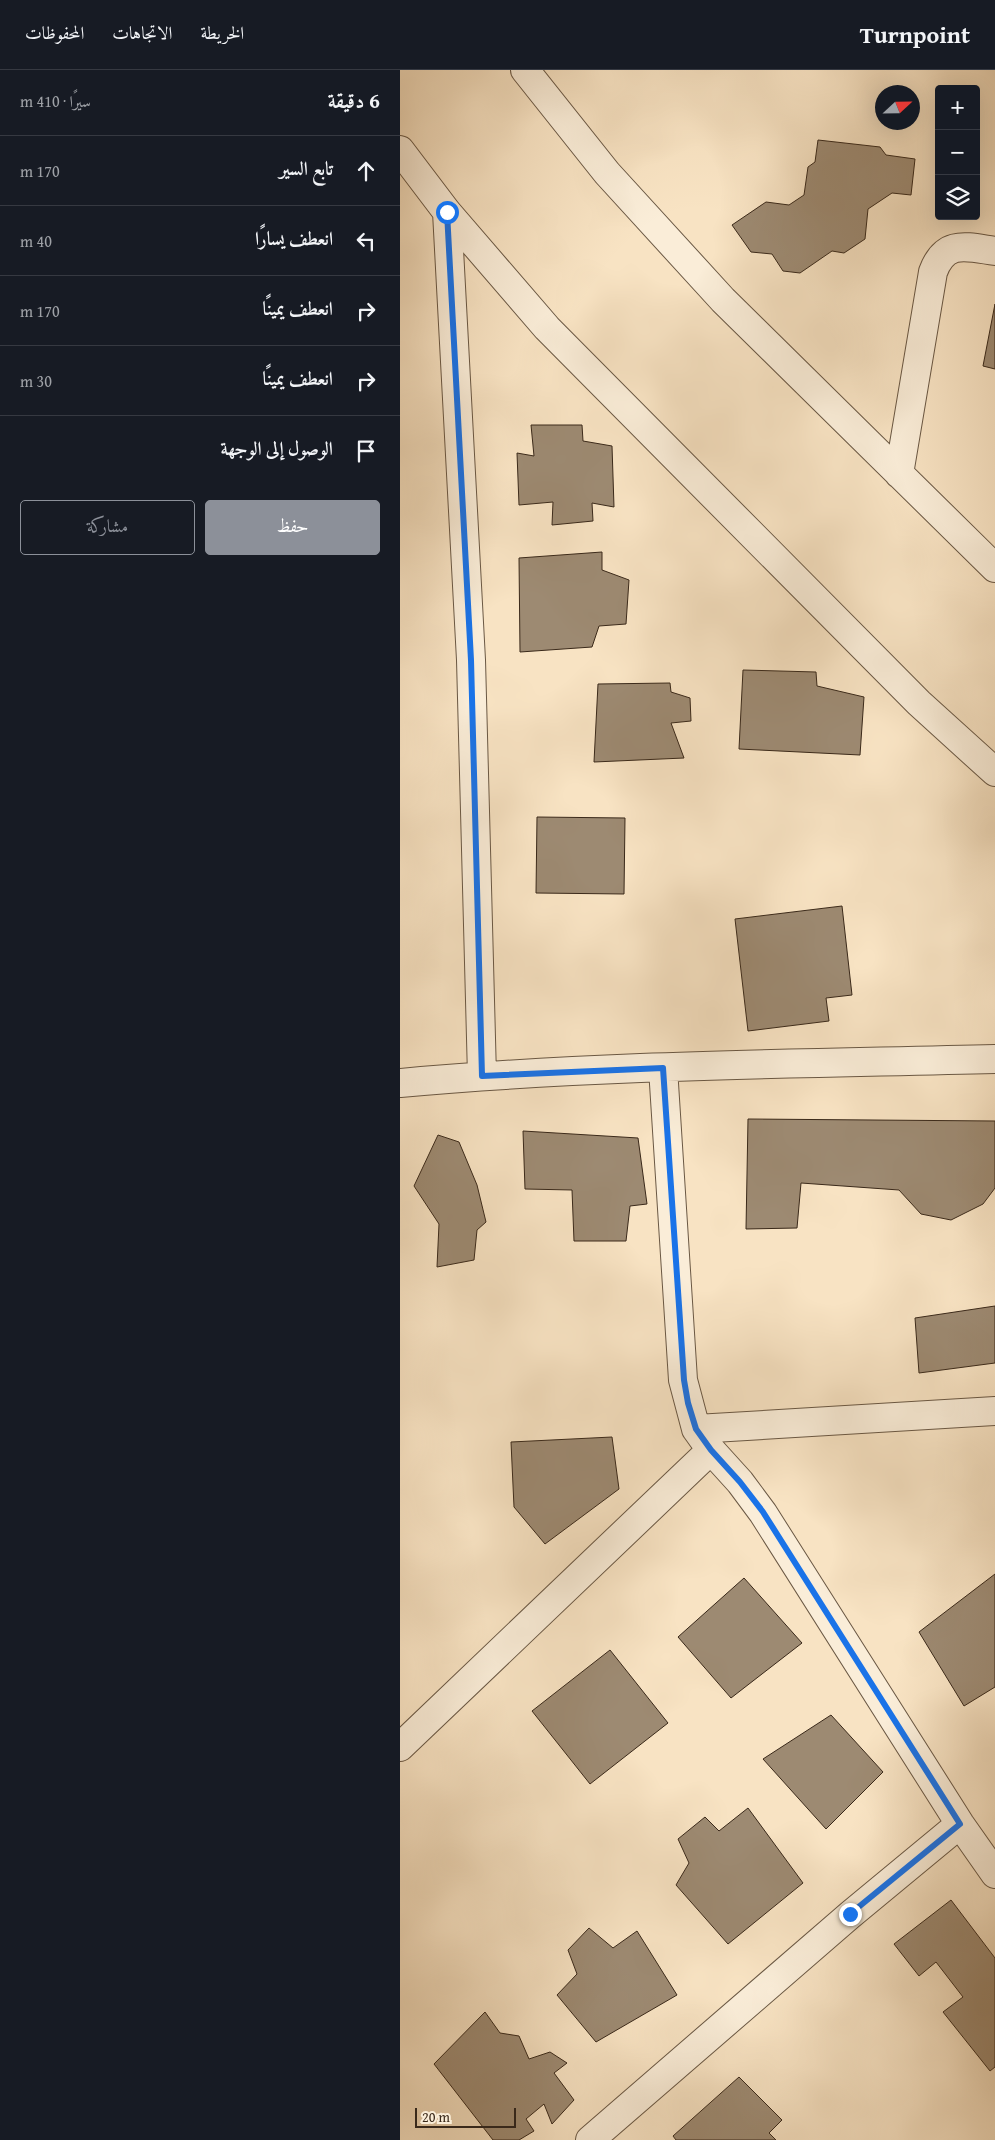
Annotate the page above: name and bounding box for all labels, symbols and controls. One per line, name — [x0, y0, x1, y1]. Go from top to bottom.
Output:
text: Turnpoint — [860, 17, 970, 52]
text: المحفوظات — [25, 19, 84, 46]
text: الاتجاهات — [112, 19, 172, 46]
text: الخريطة — [200, 19, 244, 46]
text: 6 دقيقة — [328, 85, 380, 116]
north arrow — [875, 85, 920, 130]
map controls — [935, 85, 980, 220]
button: + — [935, 85, 980, 130]
text: سيرًا · 410 m — [20, 89, 91, 113]
button: − — [935, 130, 980, 175]
text: تابع السير — [279, 154, 333, 182]
icon: ahead — [352, 157, 380, 185]
text: 170 m — [20, 159, 60, 183]
button: layers — [935, 175, 980, 220]
route start — [436, 201, 459, 224]
text: انعطف يسارًا — [255, 224, 333, 252]
icon: left — [352, 227, 380, 255]
text: 40 m — [20, 229, 52, 253]
text: انعطف يمينًا — [263, 294, 333, 322]
icon: right — [352, 297, 380, 325]
text: 170 m — [20, 299, 60, 323]
text: انعطف يمينًا — [263, 364, 333, 392]
icon: right — [352, 367, 380, 395]
text: 30 m — [20, 369, 52, 393]
text: الوصول إلى الوجهة — [221, 434, 333, 462]
icon: arrive — [352, 437, 380, 465]
button: مشاركة — [20, 500, 195, 555]
button: حفظ — [205, 500, 380, 555]
route end — [839, 1903, 862, 1926]
scale bar — [415, 2105, 516, 2128]
text: 20 m — [422, 2107, 450, 2127]

